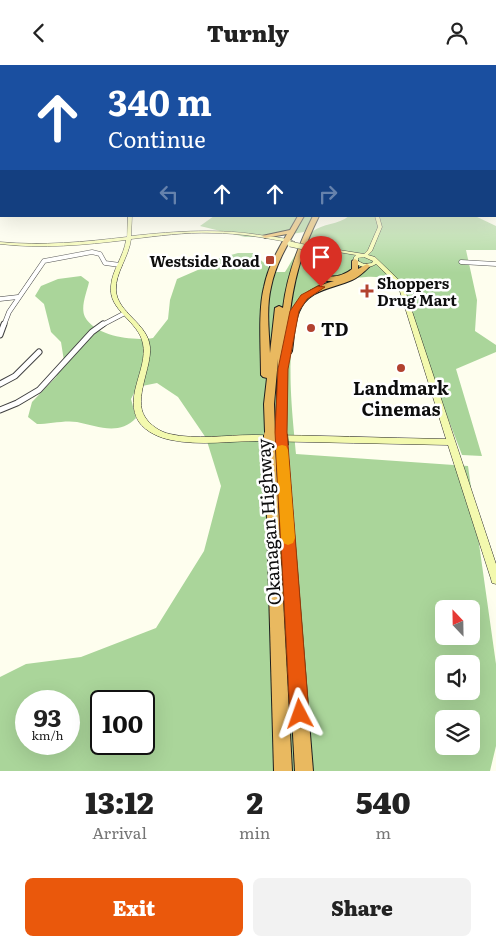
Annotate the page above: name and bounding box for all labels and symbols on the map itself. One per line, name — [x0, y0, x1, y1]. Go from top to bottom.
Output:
pin — [300, 236, 342, 287]
place label: Westside Road — [150, 249, 260, 272]
marker: Westside Road — [264, 254, 276, 266]
place label: Shoppers Drug Mart — [377, 271, 457, 311]
marker: Shoppers Drug Mart — [361, 285, 373, 297]
place label: TD — [321, 315, 348, 342]
marker: TD — [305, 322, 317, 334]
marker: Landmark Cinemas — [395, 362, 407, 374]
place label: Landmark Cinemas — [353, 374, 450, 422]
street label: Okanagan Highway — [249, 437, 287, 606]
north arrow — [435, 600, 480, 645]
position arrow — [273, 687, 325, 739]
speed limit sign: 100 — [90, 690, 155, 755]

